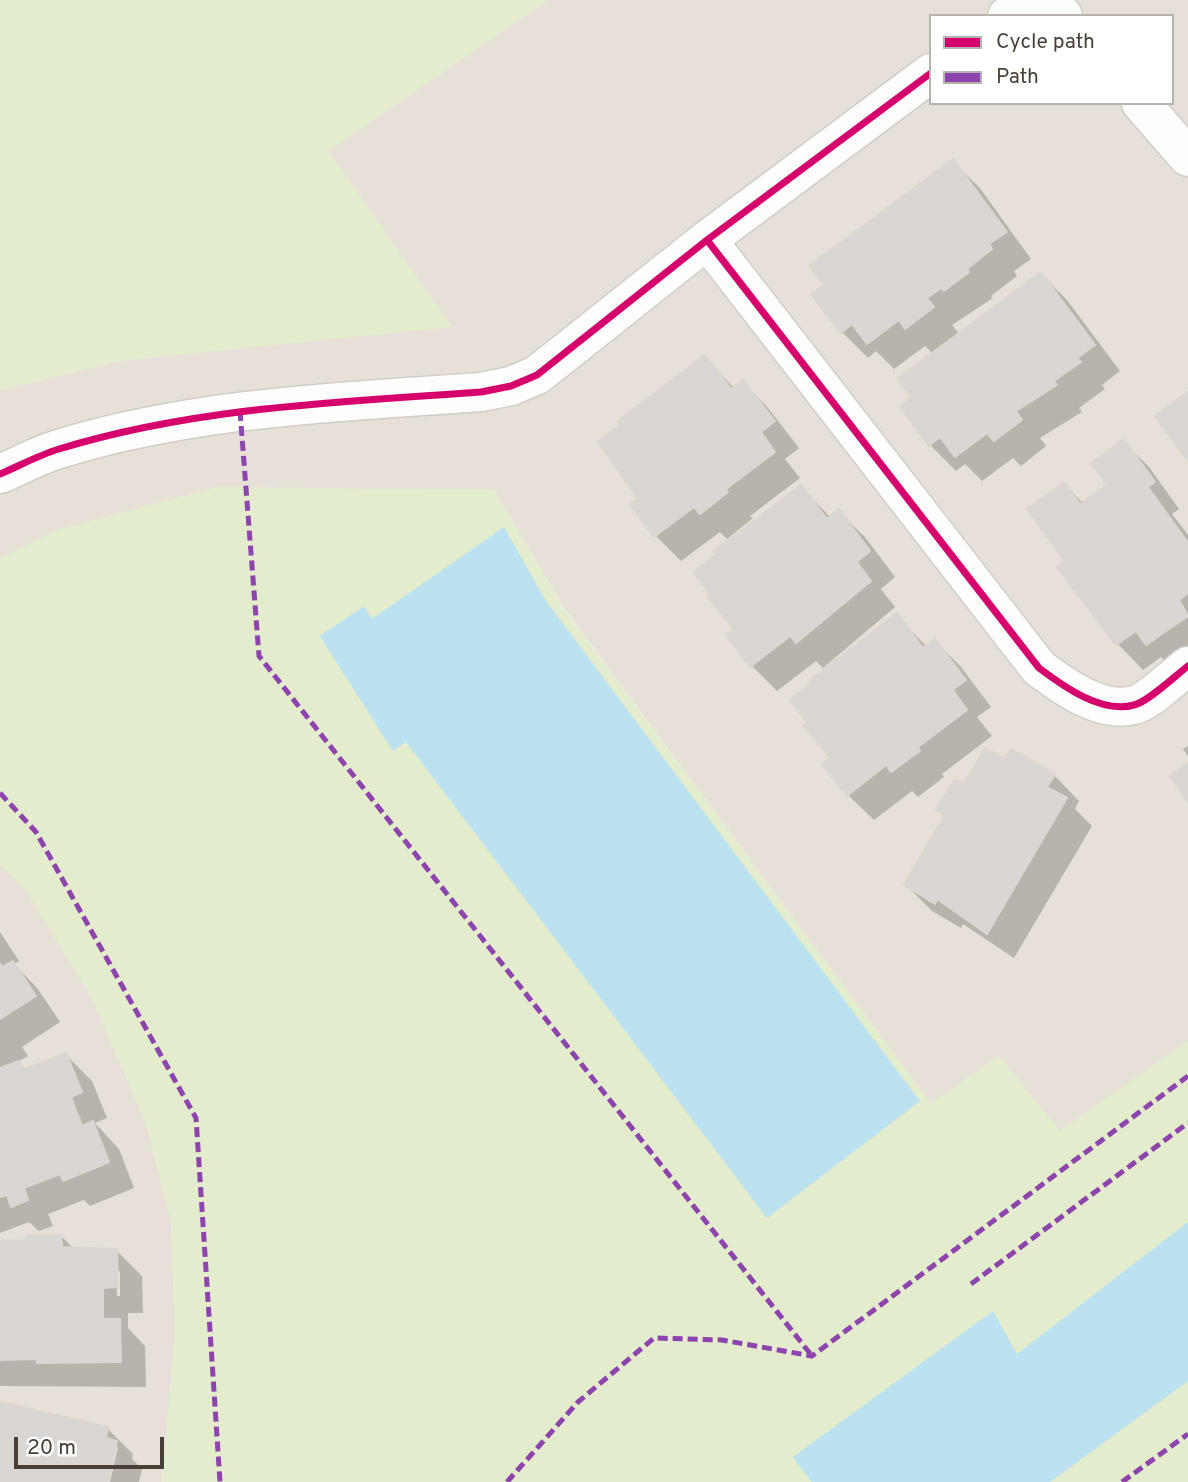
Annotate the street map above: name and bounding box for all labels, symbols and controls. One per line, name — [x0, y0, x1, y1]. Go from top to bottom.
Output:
legend — [929, 14, 1174, 105]
text: Cycle path — [996, 29, 1095, 56]
text: Path — [996, 64, 1039, 91]
scale bar — [18, 1422, 168, 1466]
text: 20 m — [27, 1435, 76, 1462]

